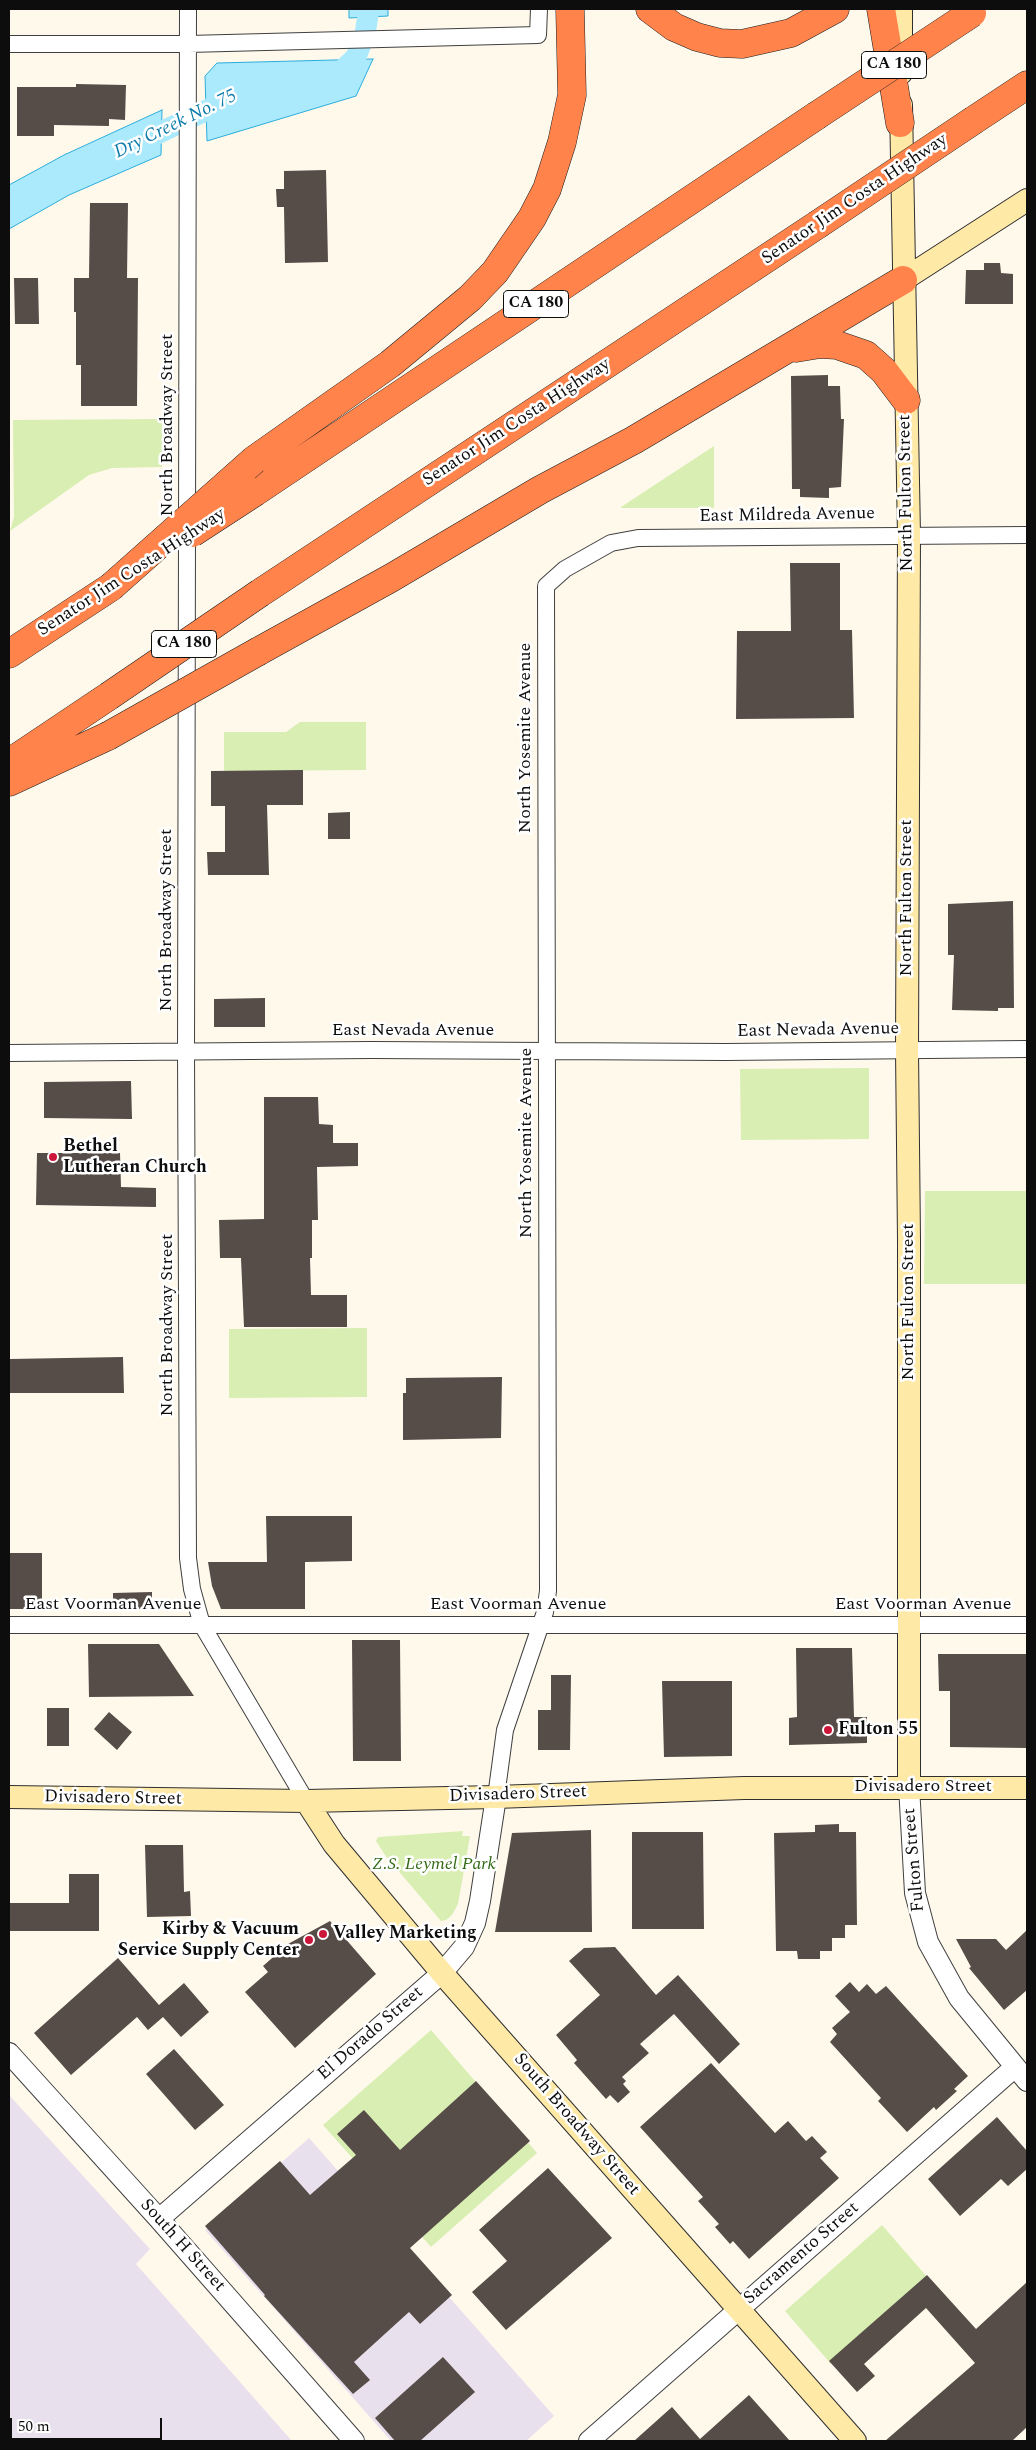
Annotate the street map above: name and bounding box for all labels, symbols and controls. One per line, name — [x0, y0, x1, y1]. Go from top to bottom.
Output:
road number: CA 180 — [862, 52, 926, 78]
water label: Dry Creek No. 75 — [111, 85, 241, 165]
street label: Senator Jim Costa Highway — [758, 130, 952, 270]
road number: CA 180 — [504, 290, 568, 318]
street label: North Broadway Street — [157, 334, 179, 516]
street label: Senator Jim Costa Highway — [419, 354, 615, 492]
street label: North Fulton Street — [895, 414, 919, 572]
street label: Senator Jim Costa Highway — [34, 504, 230, 642]
street label: East Mildreda Avenue — [699, 504, 875, 528]
road number: CA 180 — [152, 630, 216, 658]
street label: North Yosemite Avenue — [515, 643, 537, 833]
street label: North Fulton Street — [896, 819, 918, 977]
street label: North Broadway Street — [156, 829, 178, 1011]
street label: East Nevada Avenue — [737, 1019, 899, 1043]
street label: East Nevada Avenue — [332, 1020, 494, 1042]
street label: North Yosemite Avenue — [516, 1048, 538, 1238]
place label: Bethel Lutheran Church — [63, 1136, 207, 1178]
marker: Bethel Lutheran Church — [47, 1151, 59, 1163]
street label: North Fulton Street — [898, 1223, 920, 1381]
street label: North Broadway Street — [157, 1234, 179, 1416]
street label: East Voorman Avenue — [25, 1594, 201, 1616]
street label: East Voorman Avenue — [430, 1594, 606, 1616]
street label: East Voorman Avenue — [835, 1594, 1011, 1616]
place label: Fulton 55 — [838, 1719, 918, 1741]
marker: Fulton 55 — [822, 1724, 834, 1736]
street label: Divisadero Street — [854, 1776, 992, 1798]
street label: Divisadero Street — [449, 1782, 587, 1808]
street label: Divisadero Street — [44, 1787, 182, 1811]
street label: Fulton Street — [900, 1807, 930, 1913]
park label: Z.S. Leymel Park — [372, 1854, 496, 1876]
place label: Kirby & Vacuum Service Supply Center — [118, 1919, 299, 1962]
place label: Valley Marketing — [333, 1923, 477, 1945]
marker: Valley Marketing — [317, 1928, 329, 1940]
marker: Kirby & Vacuum Service Supply Center — [303, 1934, 315, 1946]
street label: El Dorado Street — [314, 1982, 428, 2086]
street label: South Broadway Street — [508, 2049, 644, 2201]
street label: South H Street — [135, 2195, 229, 2297]
street label: Sacramento Street — [740, 2198, 864, 2310]
scale bar — [12, 2408, 165, 2440]
text: 50 m — [18, 2415, 50, 2438]

